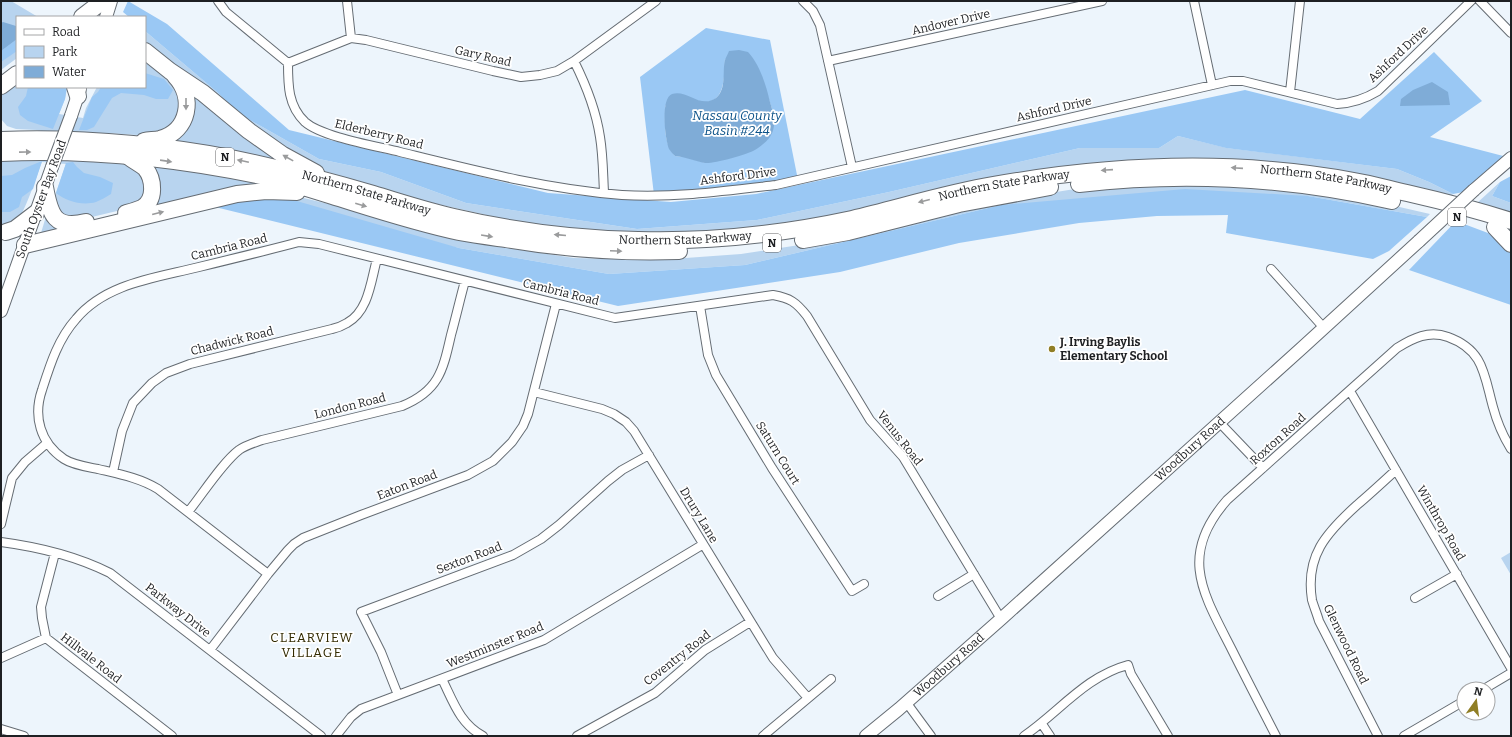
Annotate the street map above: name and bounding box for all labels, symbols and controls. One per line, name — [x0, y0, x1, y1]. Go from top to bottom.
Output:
street label: Andover Drive — [911, 6, 991, 38]
legend — [16, 16, 146, 88]
street label: Ashford Drive — [1365, 23, 1431, 85]
text: Road — [52, 25, 80, 39]
street label: Gary Road — [453, 43, 513, 69]
text: Park — [52, 45, 78, 59]
text: Water — [52, 65, 87, 79]
street label: Ashford Drive — [1015, 94, 1093, 124]
one-way arrow — [183, 98, 189, 111]
water label: Nassau County Basin #244 — [692, 108, 783, 138]
street label: Elderberry Road — [333, 116, 425, 152]
street label: South Oyster Bay Road — [13, 138, 69, 260]
road number: N — [216, 148, 234, 166]
one-way arrow — [19, 149, 32, 155]
one-way arrow — [283, 154, 294, 161]
one-way arrow — [160, 157, 172, 164]
one-way arrow — [236, 158, 249, 164]
street label: Northern State Parkway — [1260, 162, 1394, 196]
street label: Ashford Drive — [699, 164, 777, 188]
one-way arrow — [1231, 165, 1243, 172]
one-way arrow — [1101, 166, 1113, 173]
street label: Northern State Parkway — [937, 167, 1071, 204]
street label: Northern State Parkway — [301, 168, 433, 218]
one-way arrow — [918, 198, 930, 204]
one-way arrow — [355, 202, 367, 208]
road number: N — [1448, 208, 1466, 226]
one-way arrow — [152, 210, 164, 216]
street label: Northern State Parkway — [619, 228, 753, 247]
street label: Cambria Road — [189, 231, 269, 263]
one-way arrow — [554, 231, 566, 238]
one-way arrow — [481, 233, 493, 239]
road number: N — [763, 234, 781, 252]
one-way arrow — [610, 248, 623, 254]
street label: Cambria Road — [521, 276, 601, 308]
street label: Chadwick Road — [189, 324, 275, 358]
place label: J. Irving Baylis Elementary School — [1059, 335, 1168, 363]
marker: J. Irving Baylis Elementary School — [1047, 344, 1057, 354]
street label: London Road — [313, 390, 387, 422]
street label: Venus Road — [874, 408, 926, 468]
street label: Roxton Road — [1247, 410, 1309, 468]
street label: Woodbury Road — [1152, 414, 1228, 484]
street label: Saturn Court — [753, 419, 803, 488]
street label: Eaton Road — [375, 467, 439, 503]
street label: Winthrop Road — [1414, 483, 1468, 563]
street label: Drury Lane — [677, 485, 721, 545]
street label: Sexton Road — [434, 539, 504, 577]
street label: Parkway Drive — [143, 580, 213, 640]
street label: Glenwood Road — [1321, 602, 1371, 686]
street label: Westminster Road — [445, 619, 545, 671]
street label: Coventry Road — [641, 628, 713, 688]
street label: Hillvale Road — [58, 630, 124, 686]
district label: CLEARVIEW VILLAGE — [270, 630, 354, 660]
street label: Woodbury Road — [911, 630, 987, 700]
north arrow — [1456, 681, 1496, 721]
text: N — [1473, 684, 1484, 699]

